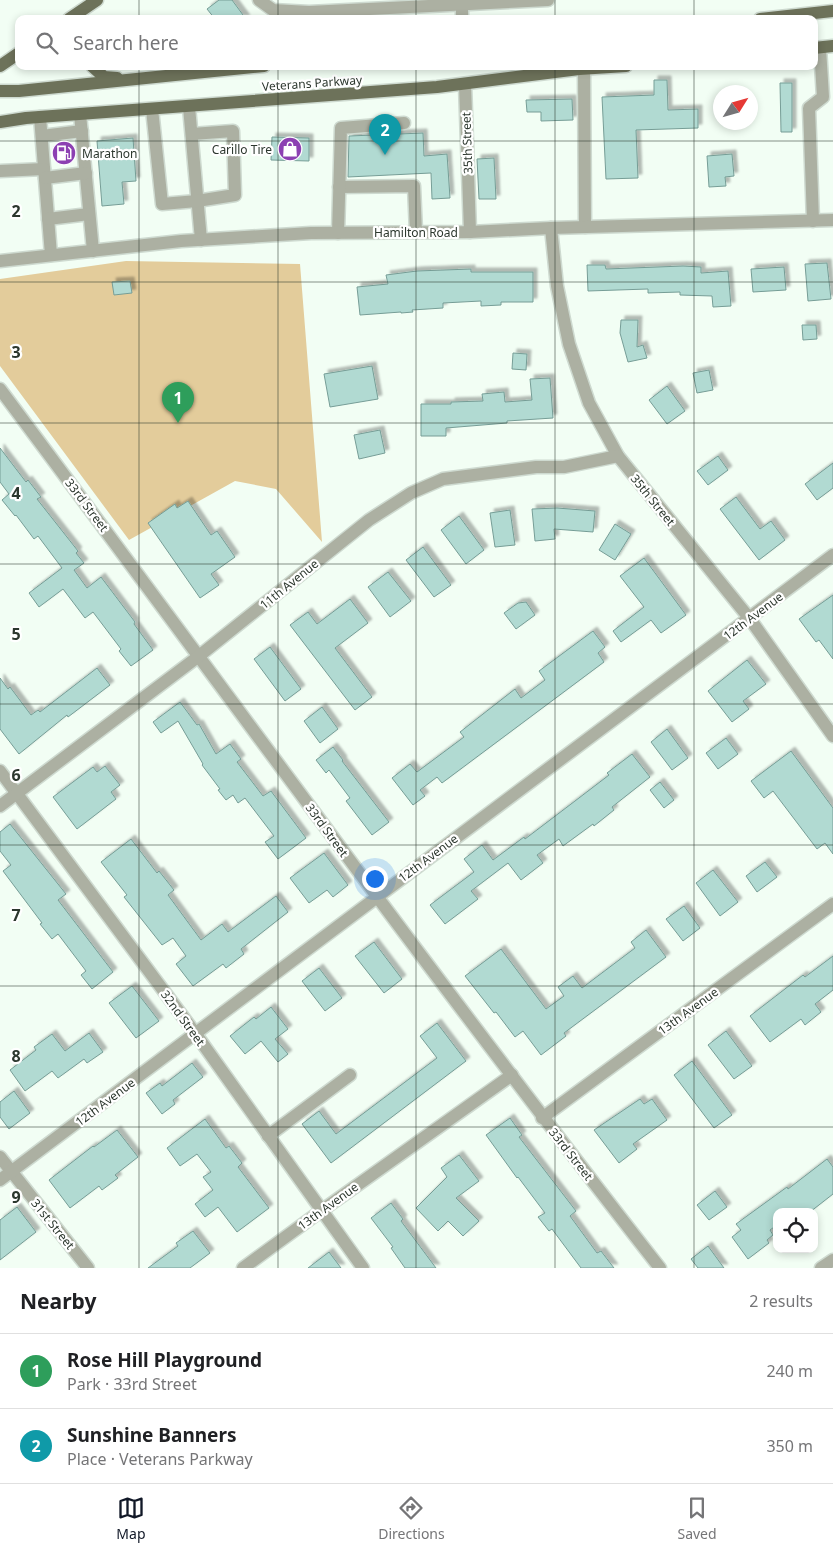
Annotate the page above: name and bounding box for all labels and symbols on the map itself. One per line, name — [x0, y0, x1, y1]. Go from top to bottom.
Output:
street label: Veterans Parkway — [261, 71, 363, 95]
north arrow — [713, 85, 758, 130]
street label: 35th Street — [457, 111, 477, 174]
pin: 2 — [369, 114, 401, 155]
shop icon: Carillo Tire — [277, 136, 303, 162]
fuel station icon: Marathon — [51, 140, 77, 166]
place label: Carillo Tire — [212, 141, 272, 158]
place label: Marathon — [82, 145, 138, 162]
text: 2 — [11, 200, 21, 222]
street label: Hamilton Road — [374, 224, 458, 241]
text: 3 — [11, 341, 21, 363]
pin: 1 — [162, 382, 194, 423]
street label: 35th Street — [627, 471, 680, 530]
street label: 33rd Street — [61, 475, 113, 536]
text: 4 — [11, 482, 21, 504]
street label: 11th Avenue — [256, 555, 322, 613]
street label: 12th Avenue — [720, 588, 787, 644]
text: 5 — [11, 623, 21, 645]
text: 6 — [11, 764, 21, 786]
street label: 33rd Street — [302, 800, 353, 861]
street label: 12th Avenue — [395, 830, 462, 886]
your location — [362, 866, 388, 892]
text: 7 — [11, 904, 21, 926]
street label: 13th Avenue — [654, 983, 722, 1039]
street label: 32nd Street — [157, 987, 209, 1050]
text: 8 — [11, 1045, 21, 1067]
street label: 12th Avenue — [72, 1074, 139, 1130]
street label: 33rd Street — [545, 1124, 597, 1184]
street label: 13th Avenue — [294, 1178, 362, 1234]
text: 9 — [11, 1186, 21, 1208]
street label: 31st Street — [27, 1195, 79, 1253]

